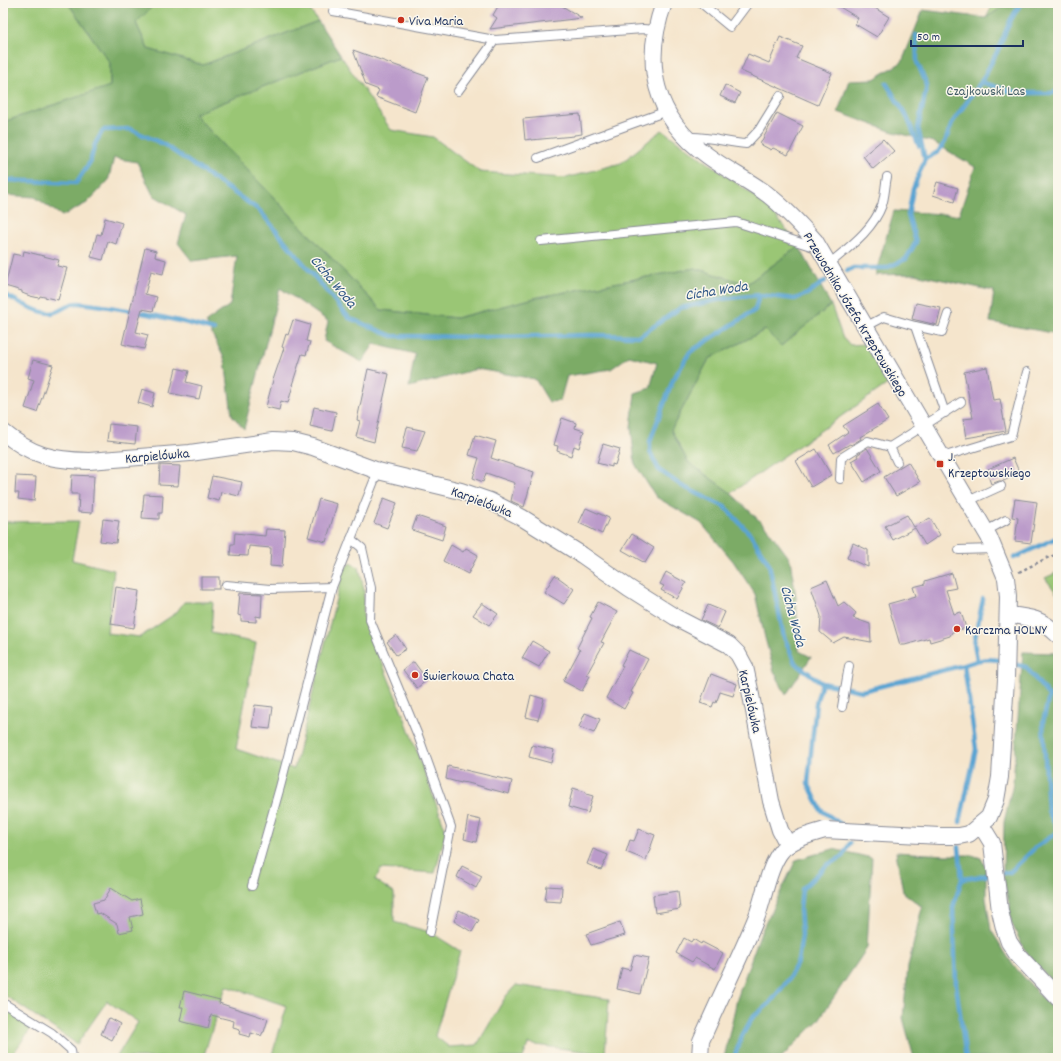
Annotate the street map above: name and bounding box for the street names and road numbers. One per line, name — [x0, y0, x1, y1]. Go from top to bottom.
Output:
street label: Przewodnika Józefa Krzeptowskiego — [797, 229, 912, 401]
street label: Karpielówka — [124, 444, 190, 470]
street label: Karpielówka — [448, 482, 515, 524]
street label: Karpielówka — [732, 668, 766, 735]

